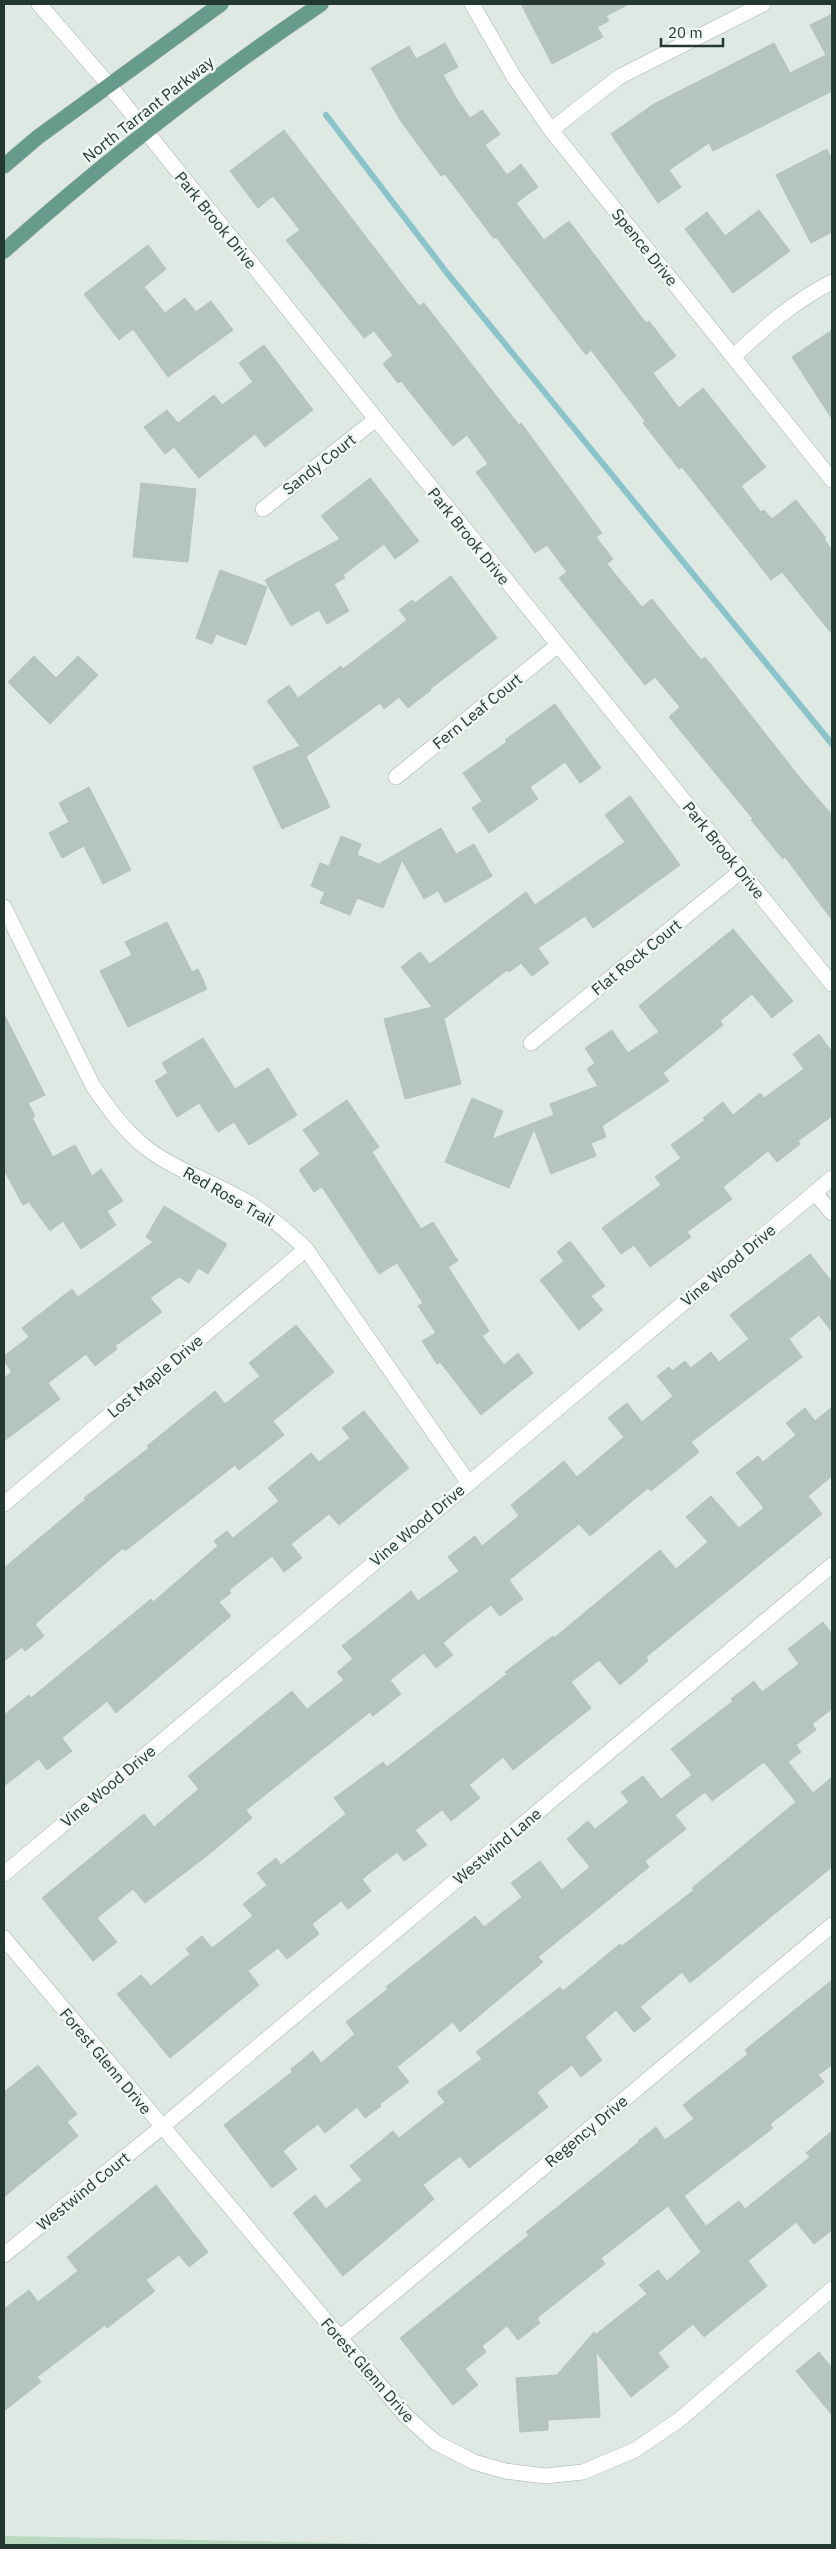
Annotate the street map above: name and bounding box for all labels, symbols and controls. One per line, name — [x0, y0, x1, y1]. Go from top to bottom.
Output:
scale bar — [661, 15, 724, 47]
text: 20 m — [668, 23, 703, 42]
street label: North Tarrant Parkway — [78, 52, 218, 166]
street label: Park Brook Drive — [171, 167, 262, 273]
street label: Spence Drive — [608, 204, 683, 290]
street label: Sandy Court — [278, 429, 360, 499]
street label: Park Brook Drive — [424, 483, 515, 589]
street label: Fern Leaf Court — [428, 669, 526, 753]
street label: Park Brook Drive — [679, 797, 770, 903]
street label: Flat Rock Court — [587, 915, 685, 999]
street label: Red Rose Trail — [180, 1162, 278, 1230]
street label: Vine Wood Drive — [677, 1219, 780, 1310]
street label: Lost Maple Drive — [103, 1330, 207, 1422]
street label: Vine Wood Drive — [366, 1479, 469, 1570]
street label: Vine Wood Drive — [57, 1740, 160, 1831]
street label: Westwind Lane — [449, 1803, 545, 1889]
street label: Forest Glenn Drive — [56, 2004, 156, 2118]
street label: Regency Drive — [541, 2090, 632, 2171]
street label: Westwind Court — [32, 2147, 134, 2235]
street label: Forest Glenn Drive — [317, 2313, 419, 2427]

